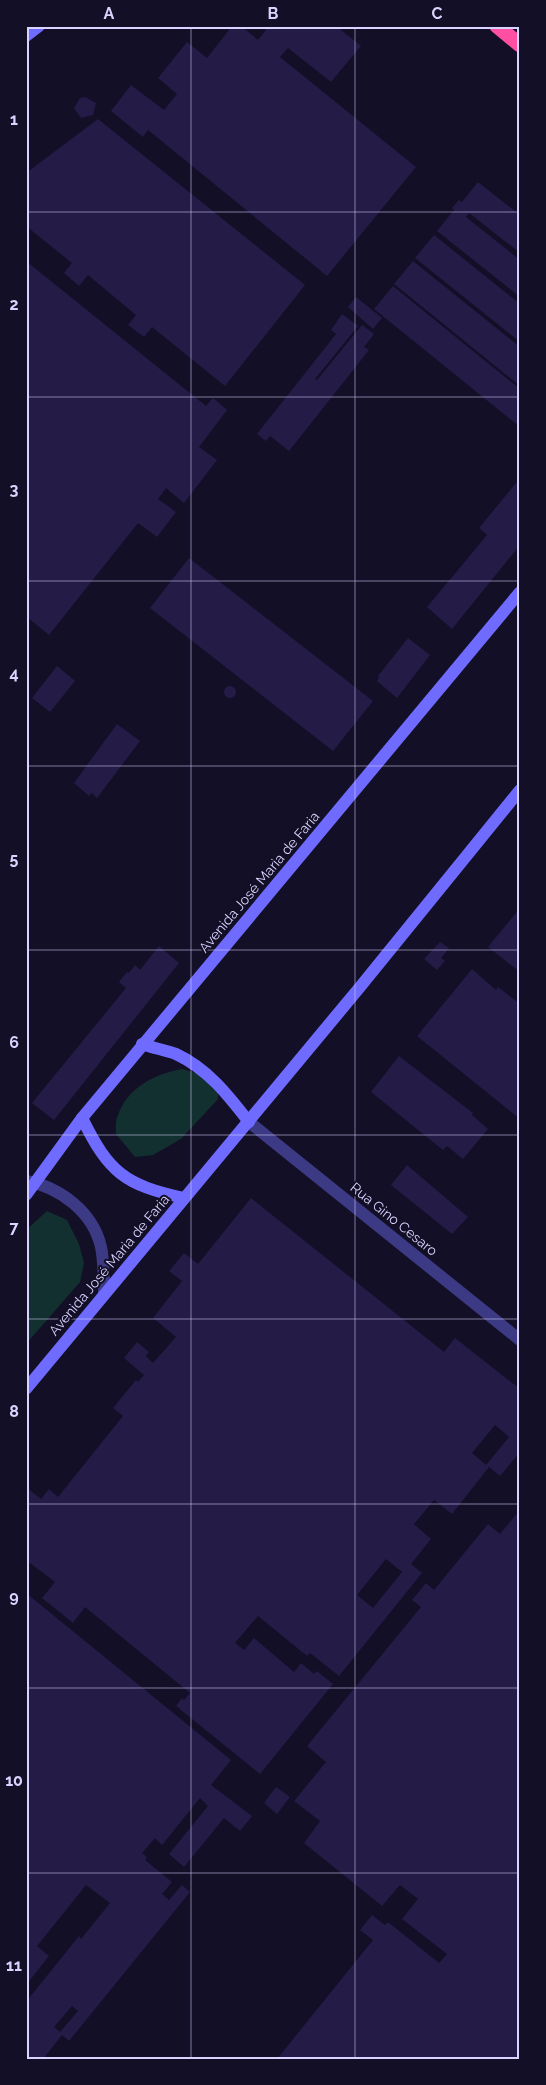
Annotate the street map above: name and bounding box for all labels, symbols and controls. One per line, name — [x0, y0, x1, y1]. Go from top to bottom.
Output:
text: A — [104, 4, 115, 23]
text: B — [268, 4, 279, 23]
text: C — [432, 4, 443, 23]
text: 1 — [10, 110, 18, 129]
text: 2 — [9, 295, 19, 314]
text: 3 — [10, 480, 19, 499]
text: 4 — [9, 664, 19, 683]
street label: Avenida José Maria de Faria — [195, 808, 323, 956]
text: 5 — [10, 849, 19, 868]
text: 6 — [9, 1033, 19, 1052]
street label: Rua Gino Cesaro — [347, 1179, 441, 1259]
street label: Avenida José Maria de Faria — [45, 1191, 173, 1339]
text: 7 — [10, 1218, 19, 1237]
text: 8 — [9, 1402, 19, 1421]
text: 9 — [9, 1587, 19, 1606]
text: 10 — [5, 1771, 23, 1790]
text: 11 — [6, 1956, 22, 1975]

